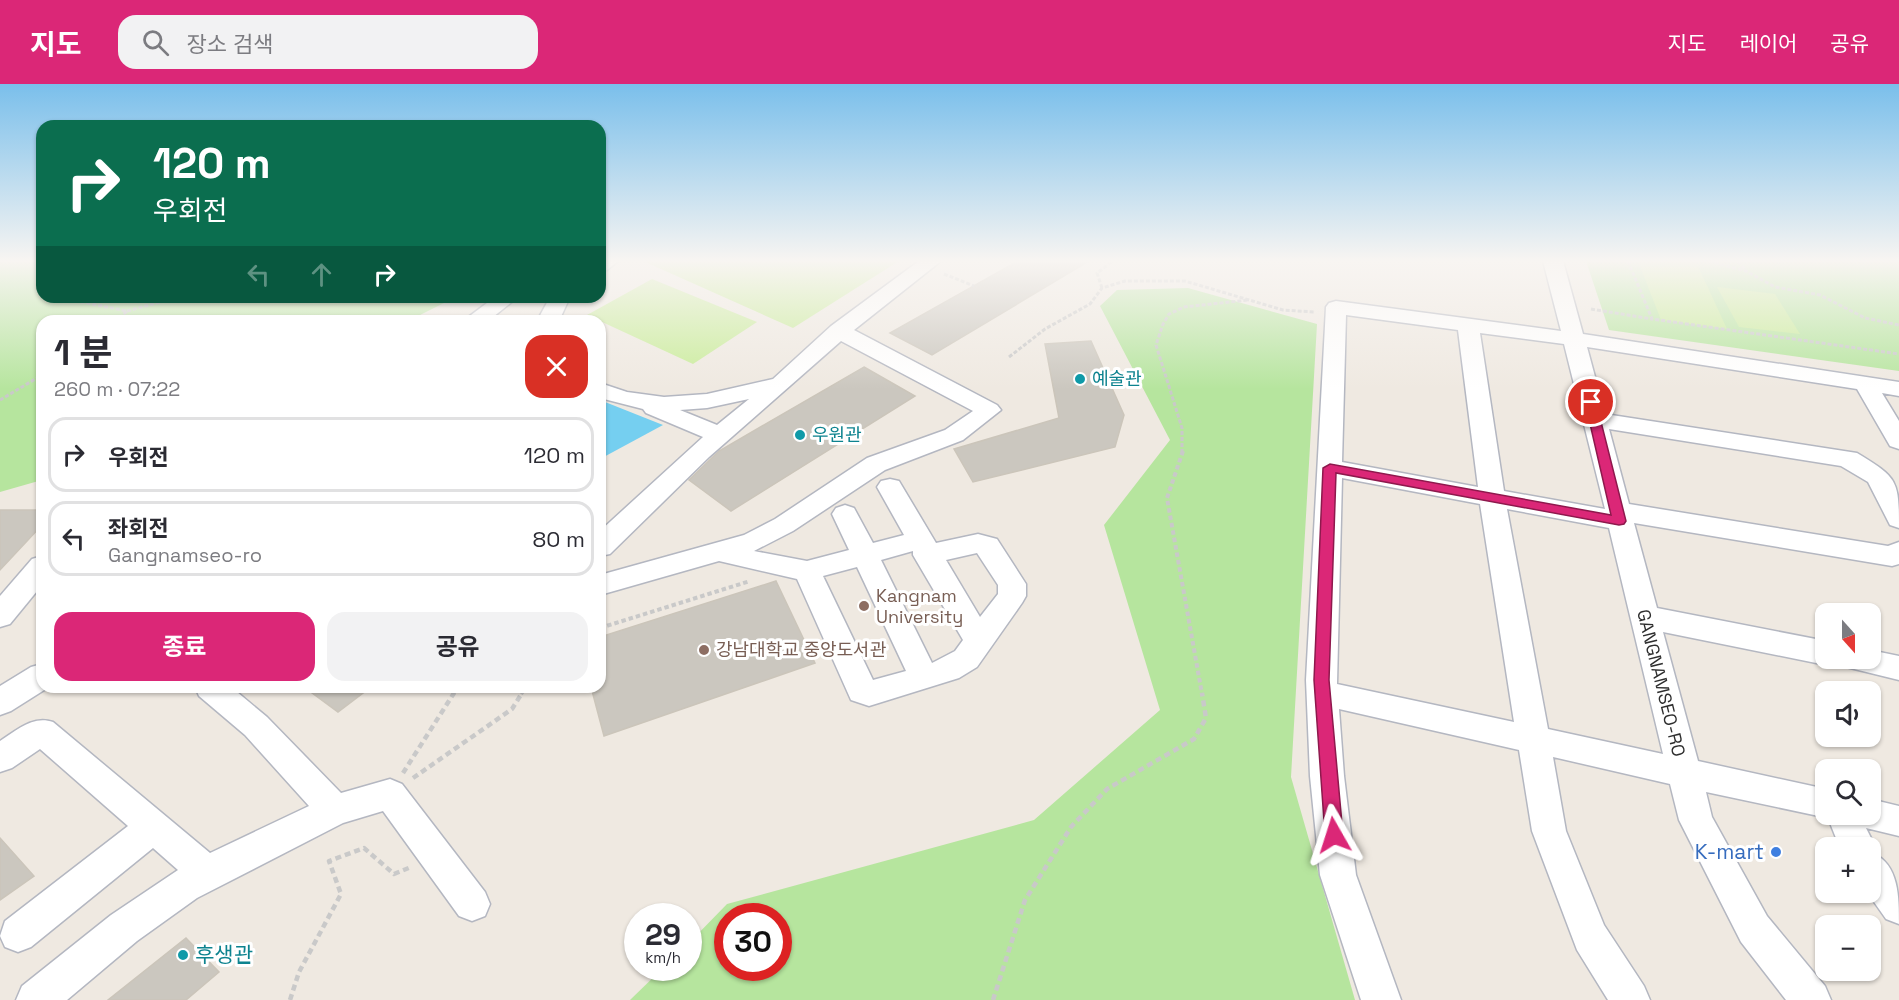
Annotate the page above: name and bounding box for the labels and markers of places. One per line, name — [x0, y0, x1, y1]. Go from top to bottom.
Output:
place label: 예술관 — [1092, 367, 1142, 390]
marker: 예술관 — [1073, 372, 1087, 386]
pin — [1565, 376, 1616, 427]
place label: 우원관 — [812, 423, 862, 446]
marker: 우원관 — [793, 428, 807, 442]
place label: Kangnam University — [876, 584, 963, 628]
marker: Kangnam University — [857, 599, 871, 613]
place label: 강남대학교 중앙도서관 — [716, 638, 887, 661]
marker: 강남대학교 중앙도서관 — [697, 643, 711, 657]
place label: K-mart — [1695, 838, 1764, 865]
marker: K-mart — [1769, 845, 1783, 859]
place label: 후생관 — [195, 941, 253, 968]
marker: 후생관 — [176, 948, 190, 962]

